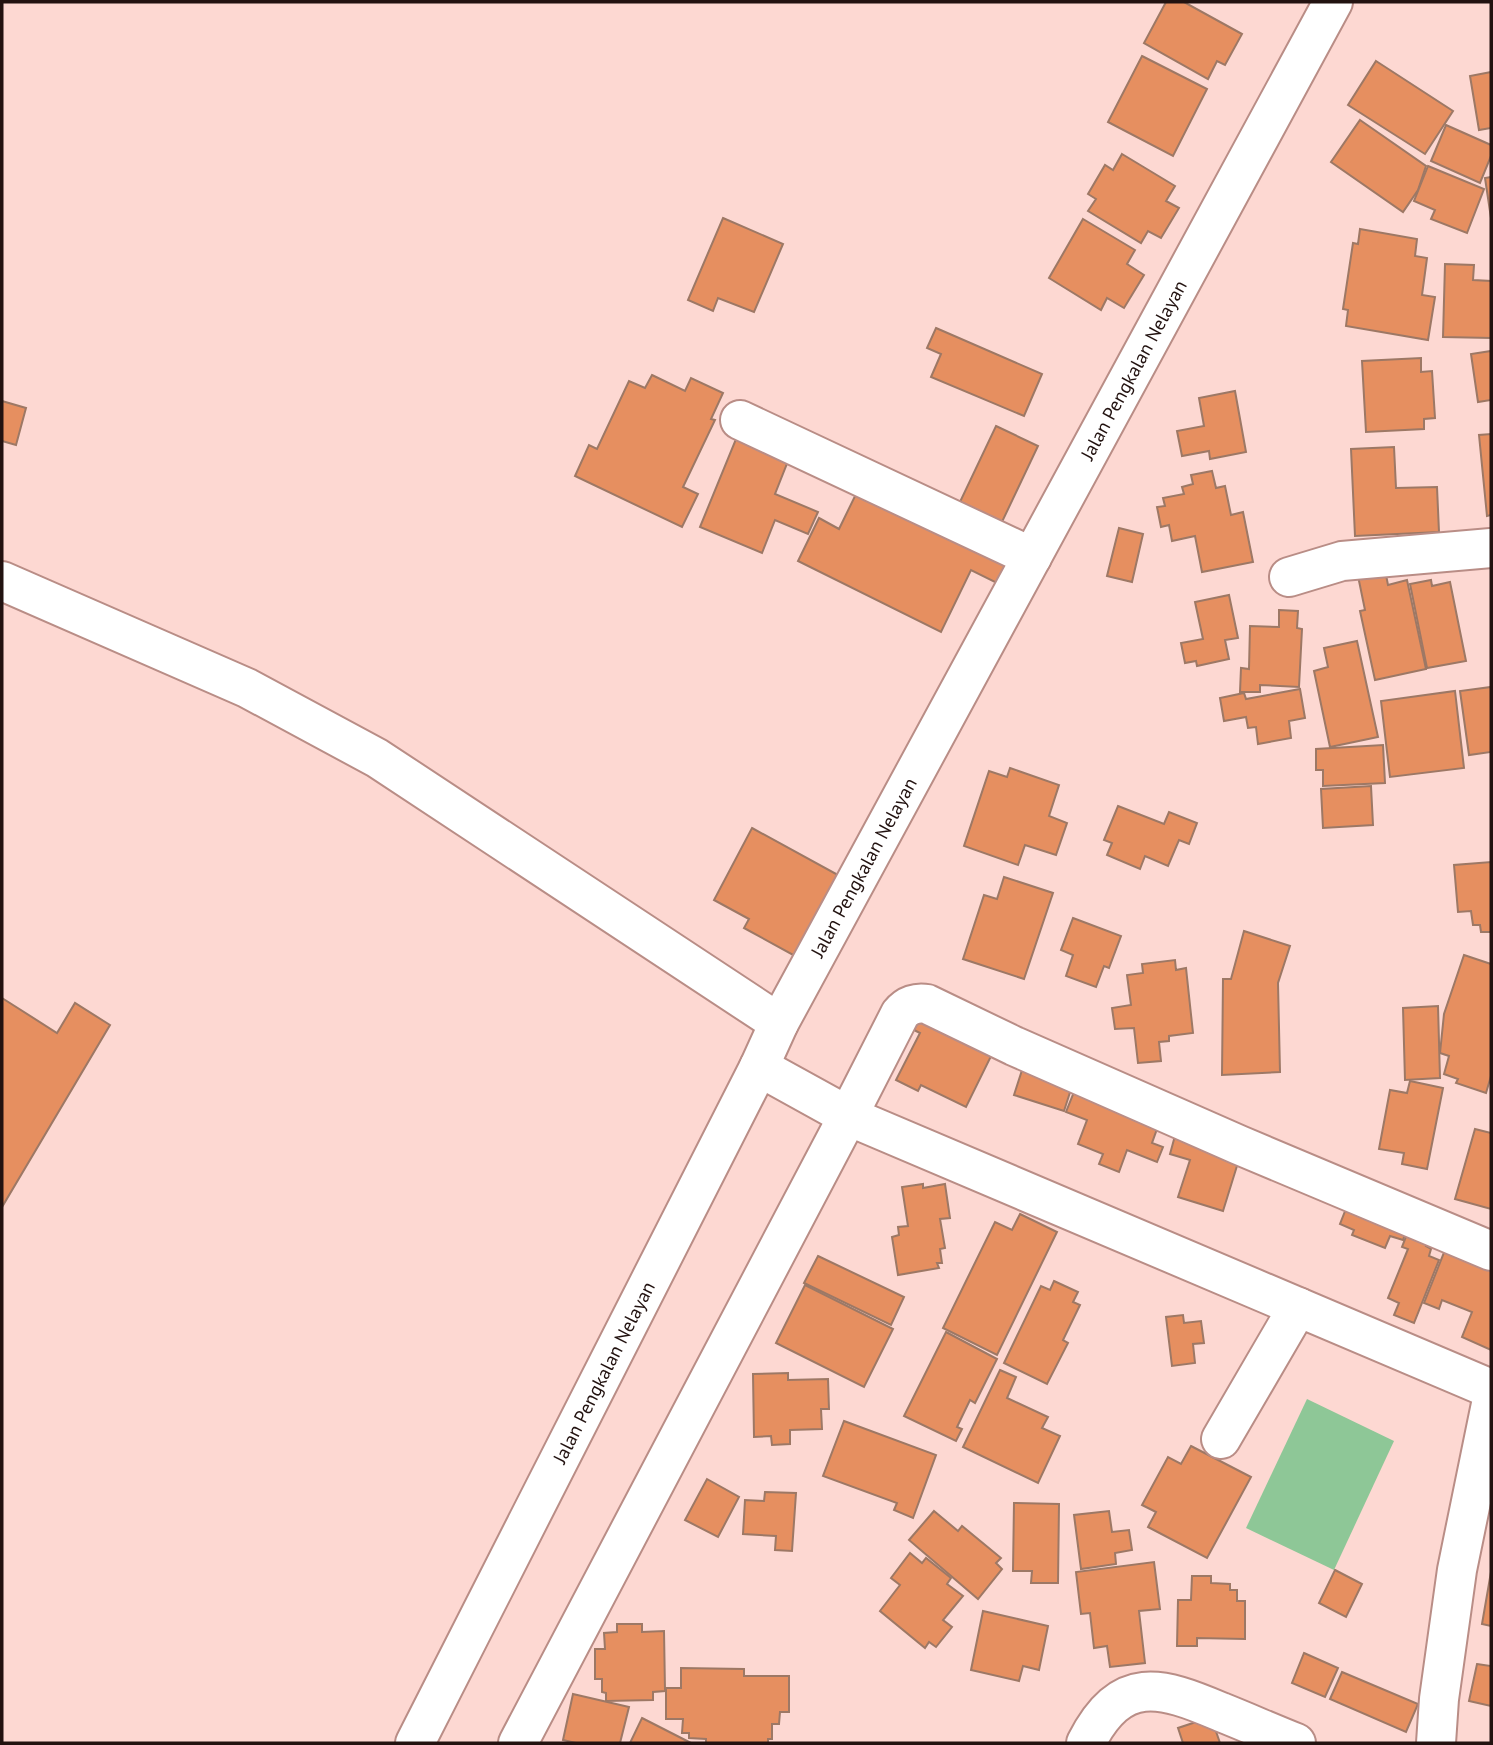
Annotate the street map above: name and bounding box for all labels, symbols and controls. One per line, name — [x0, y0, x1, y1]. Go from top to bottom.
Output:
street label: Jalan Pengkalan Nelayan — [1075, 276, 1192, 465]
street label: Jalan Pengkalan Nelayan — [805, 773, 922, 962]
street label: Jalan Pengkalan Nelayan — [547, 1277, 660, 1468]

